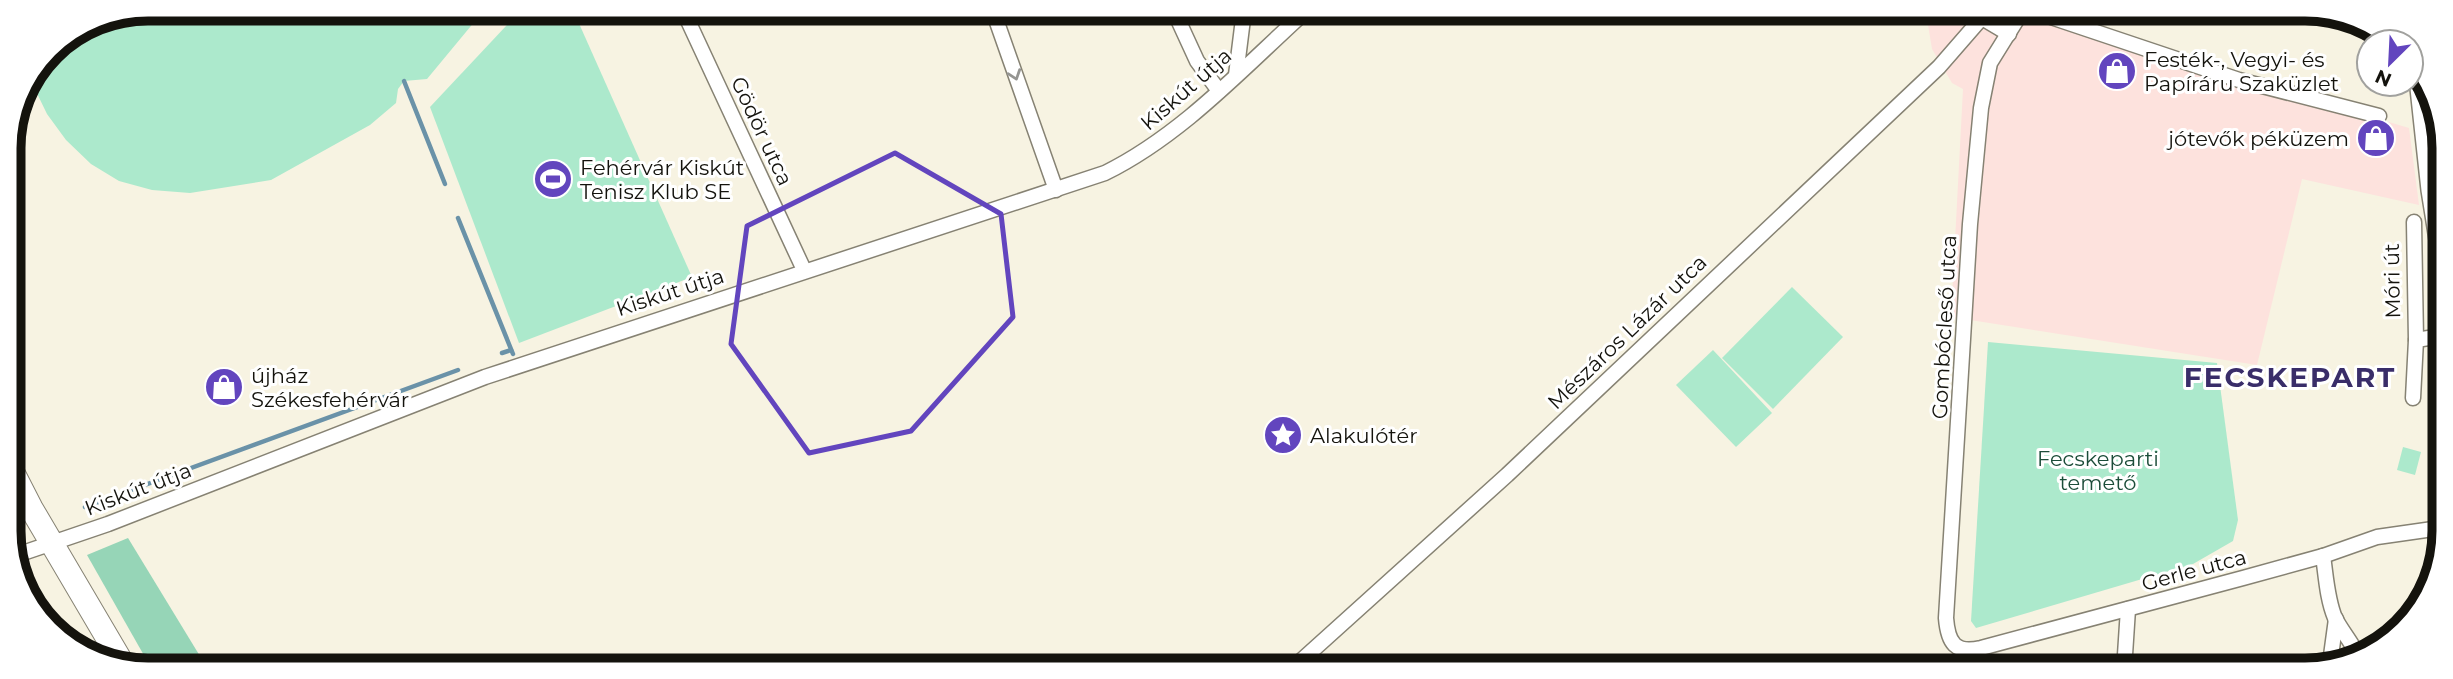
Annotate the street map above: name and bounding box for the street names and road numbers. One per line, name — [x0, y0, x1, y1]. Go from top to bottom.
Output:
street label: Kiskút útja — [1135, 43, 1237, 135]
street label: Gödör utca — [726, 73, 798, 189]
street label: Gombócleső utca — [1927, 234, 1961, 420]
street label: Móri út — [2379, 243, 2405, 319]
street label: Mészáros Lázár utca — [1542, 250, 1712, 414]
street label: Kiskút útja — [613, 263, 727, 321]
street label: Kiskút útja — [81, 457, 195, 521]
street label: Gerle utca — [2139, 544, 2249, 596]

